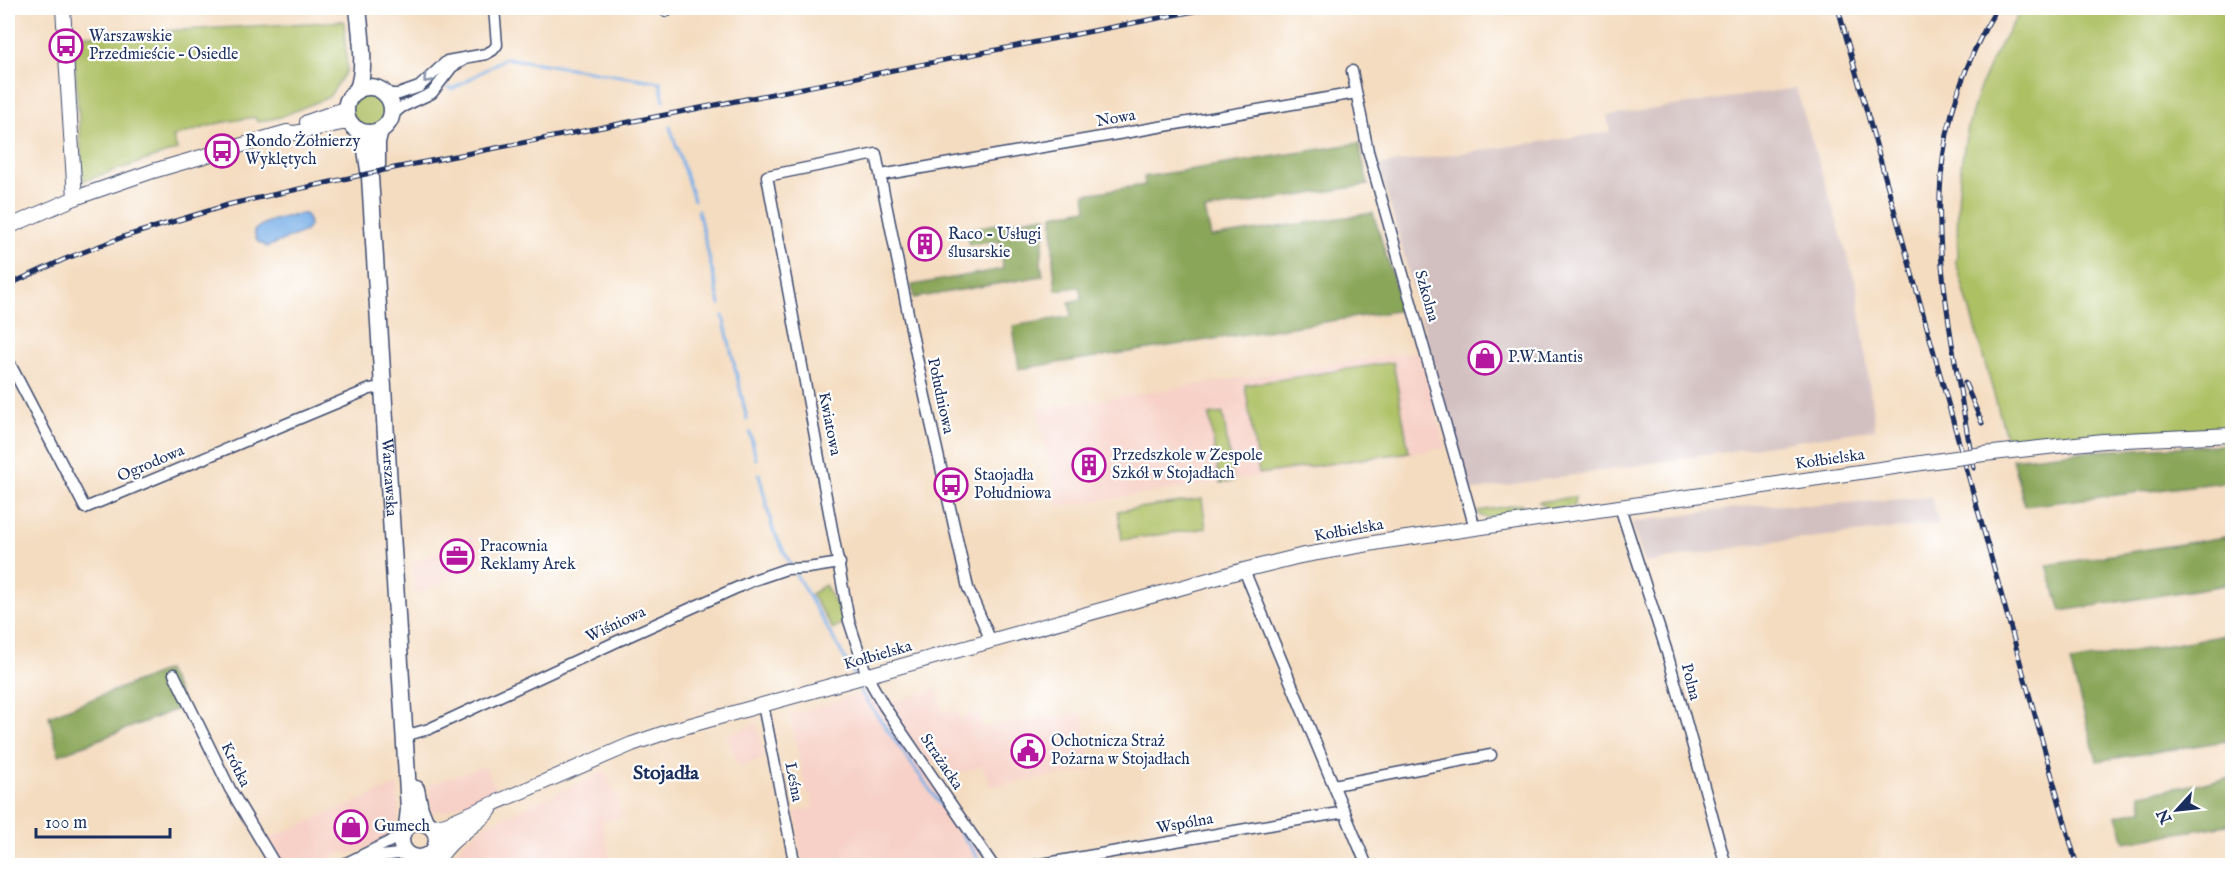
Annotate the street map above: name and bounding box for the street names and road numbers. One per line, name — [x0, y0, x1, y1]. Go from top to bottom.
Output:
street label: Nowa — [1095, 106, 1137, 132]
street label: Szkolna — [1409, 268, 1443, 324]
street label: Południowa — [922, 356, 958, 436]
street label: Kwiatowa — [813, 391, 845, 457]
street label: Warszawska — [376, 438, 401, 517]
street label: Ogrodowa — [114, 441, 188, 487]
street label: Kołbielska — [1794, 445, 1866, 475]
street label: Kołbielska — [1313, 515, 1385, 547]
street label: Wiśniowa — [583, 602, 649, 648]
street label: Kołbielska — [842, 637, 914, 675]
street label: Polna — [1676, 661, 1704, 703]
street label: Strażacka — [915, 730, 967, 794]
street label: Krótka — [216, 739, 254, 791]
street label: Leśna — [779, 760, 807, 804]
street label: Wspólna — [1155, 809, 1215, 839]

